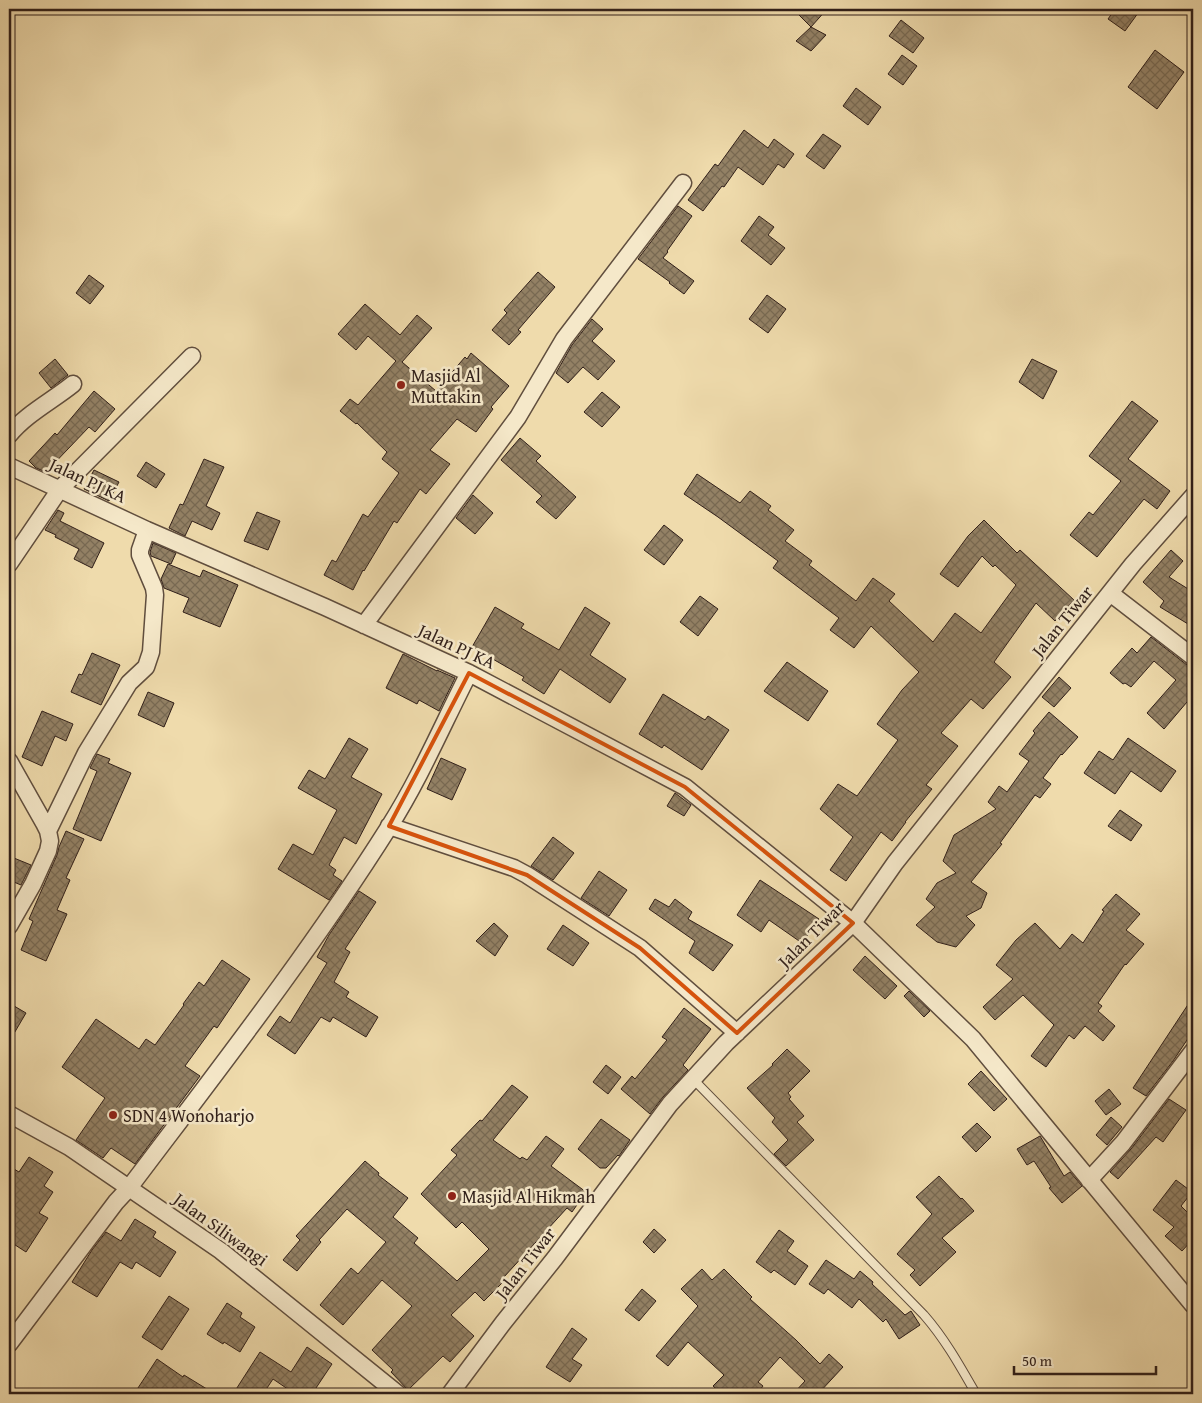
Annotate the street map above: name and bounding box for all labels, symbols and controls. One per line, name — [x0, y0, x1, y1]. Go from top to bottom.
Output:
place label: Masjid Al Muttakin — [411, 362, 481, 410]
marker: Masjid Al Muttakin — [395, 379, 407, 391]
street label: Jalan PJ KA — [43, 449, 131, 510]
street label: Jalan Tiwar — [1023, 579, 1100, 664]
street label: Jalan PJ KA — [412, 615, 500, 676]
street label: Jalan Tiwar — [770, 894, 851, 975]
place label: SDN 4 Wonoharjo — [123, 1102, 254, 1129]
marker: SDN 4 Wonoharjo — [107, 1109, 119, 1121]
place label: Masjid Al Hikmah — [462, 1183, 595, 1210]
street label: Jalan Siliwangi — [167, 1184, 274, 1273]
marker: Masjid Al Hikmah — [446, 1190, 458, 1202]
street label: Jalan Tiwar — [487, 1221, 562, 1307]
scale bar — [1014, 1343, 1157, 1375]
text: 50 m — [1022, 1350, 1053, 1371]

